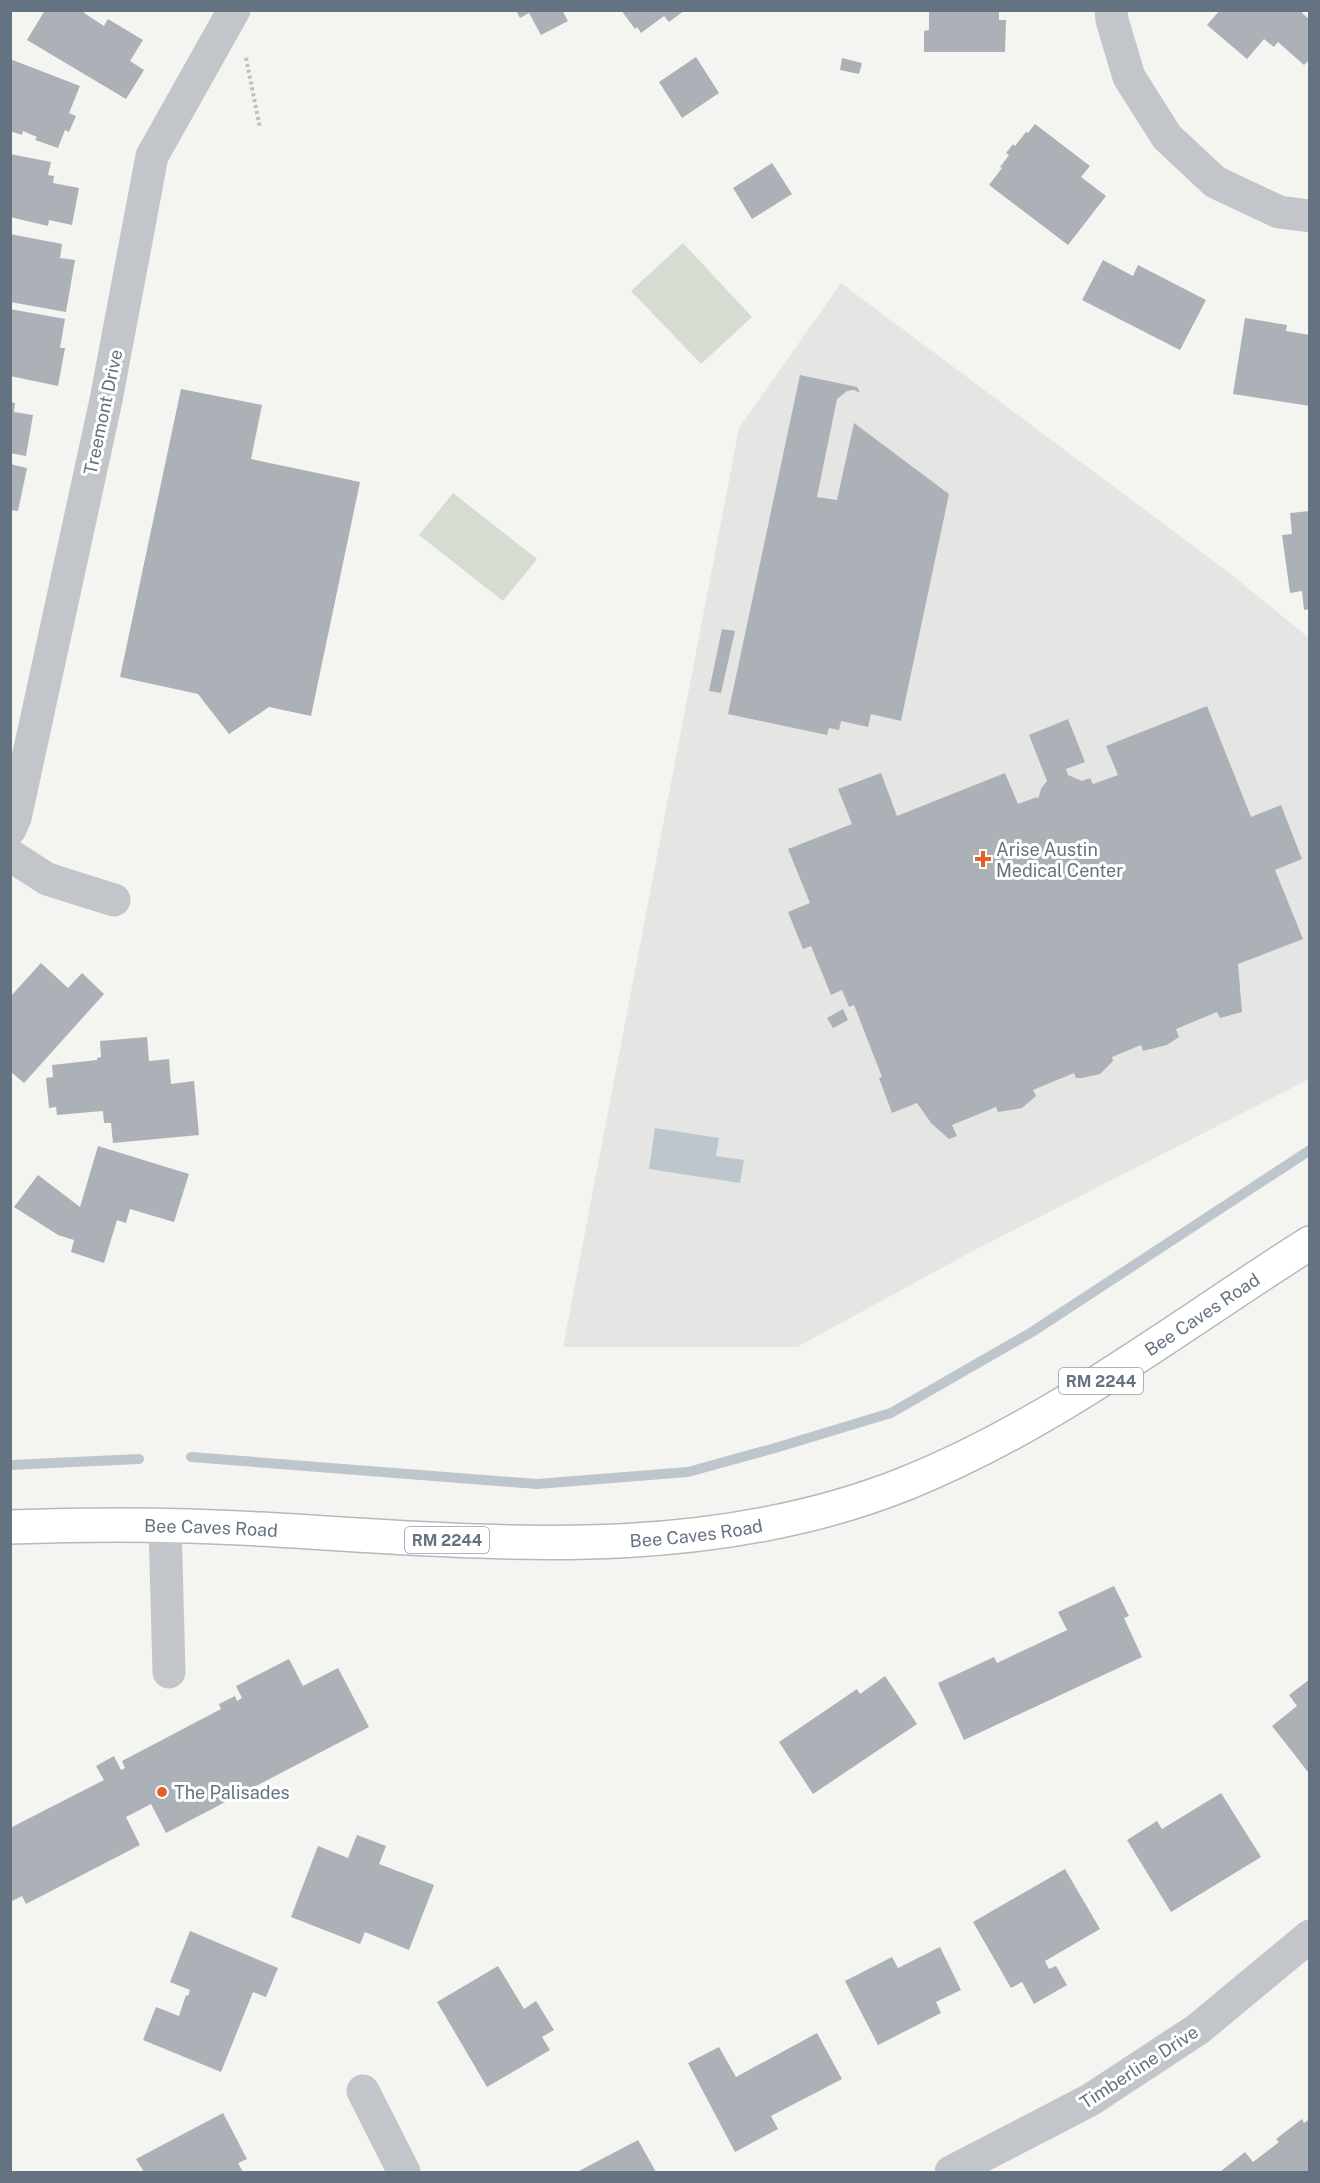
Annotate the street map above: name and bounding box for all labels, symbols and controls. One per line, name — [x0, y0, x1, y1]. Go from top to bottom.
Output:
street label: Treemont Drive — [79, 347, 127, 477]
place label: Arise Austin Medical Center — [996, 839, 1123, 881]
marker: Arise Austin Medical Center — [974, 850, 992, 868]
street label: Bee Caves Road — [1140, 1268, 1263, 1360]
road number: RM 2244 — [1059, 1368, 1143, 1394]
street label: Bee Caves Road — [629, 1514, 764, 1551]
street label: Bee Caves Road — [144, 1515, 278, 1541]
road number: RM 2244 — [405, 1527, 489, 1553]
place label: The Palisades — [174, 1782, 290, 1803]
marker: The Palisades — [155, 1785, 169, 1799]
street label: Timberline Drive — [1076, 2021, 1202, 2113]

